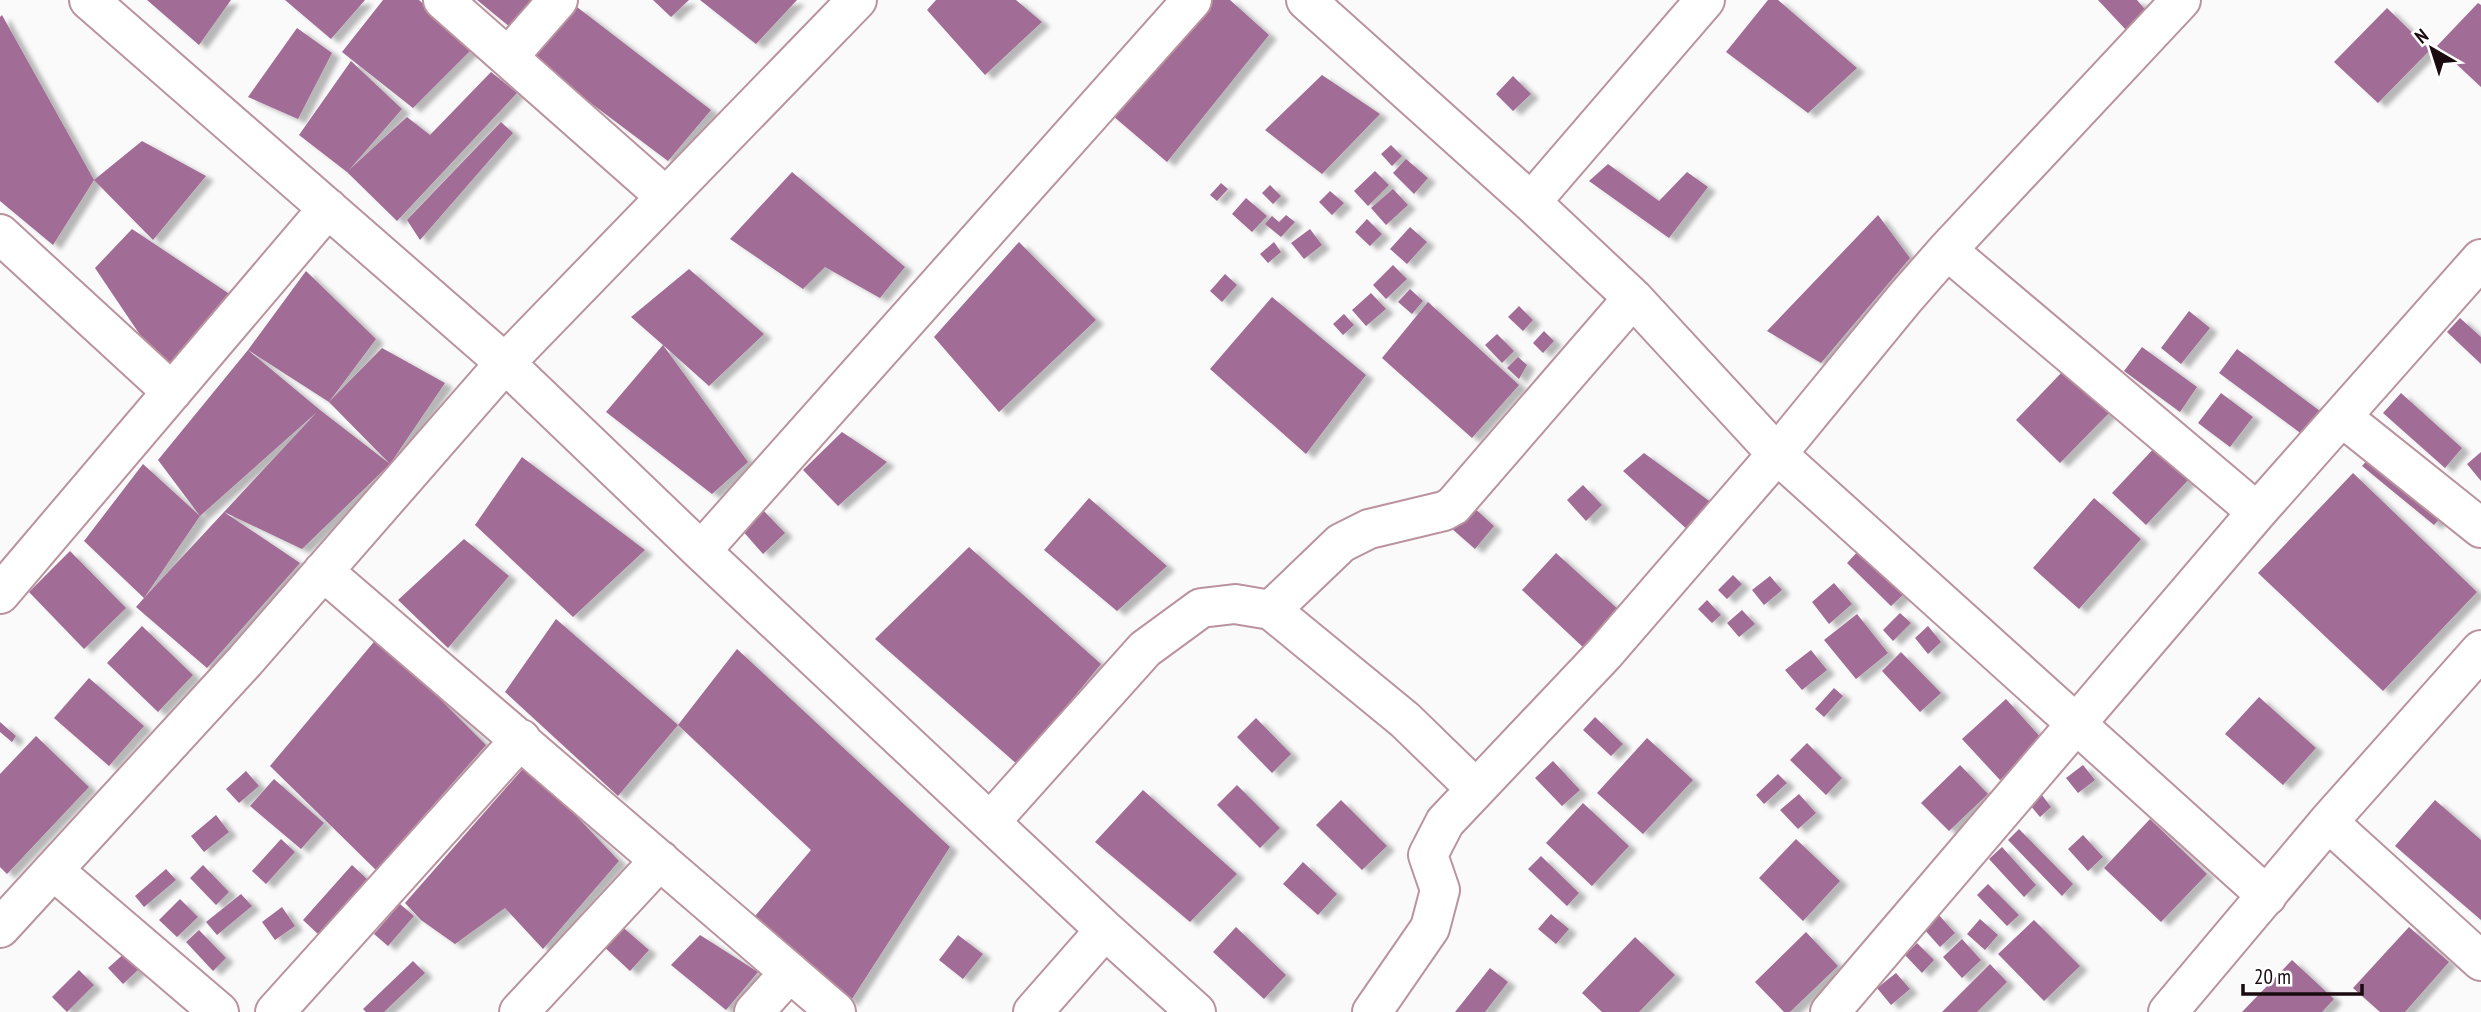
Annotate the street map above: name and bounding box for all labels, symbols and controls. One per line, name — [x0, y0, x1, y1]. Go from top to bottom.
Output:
north arrow — [2397, 14, 2467, 84]
text: N — [2410, 23, 2433, 48]
scale bar — [2243, 953, 2362, 997]
text: 20 m — [2254, 963, 2291, 990]

